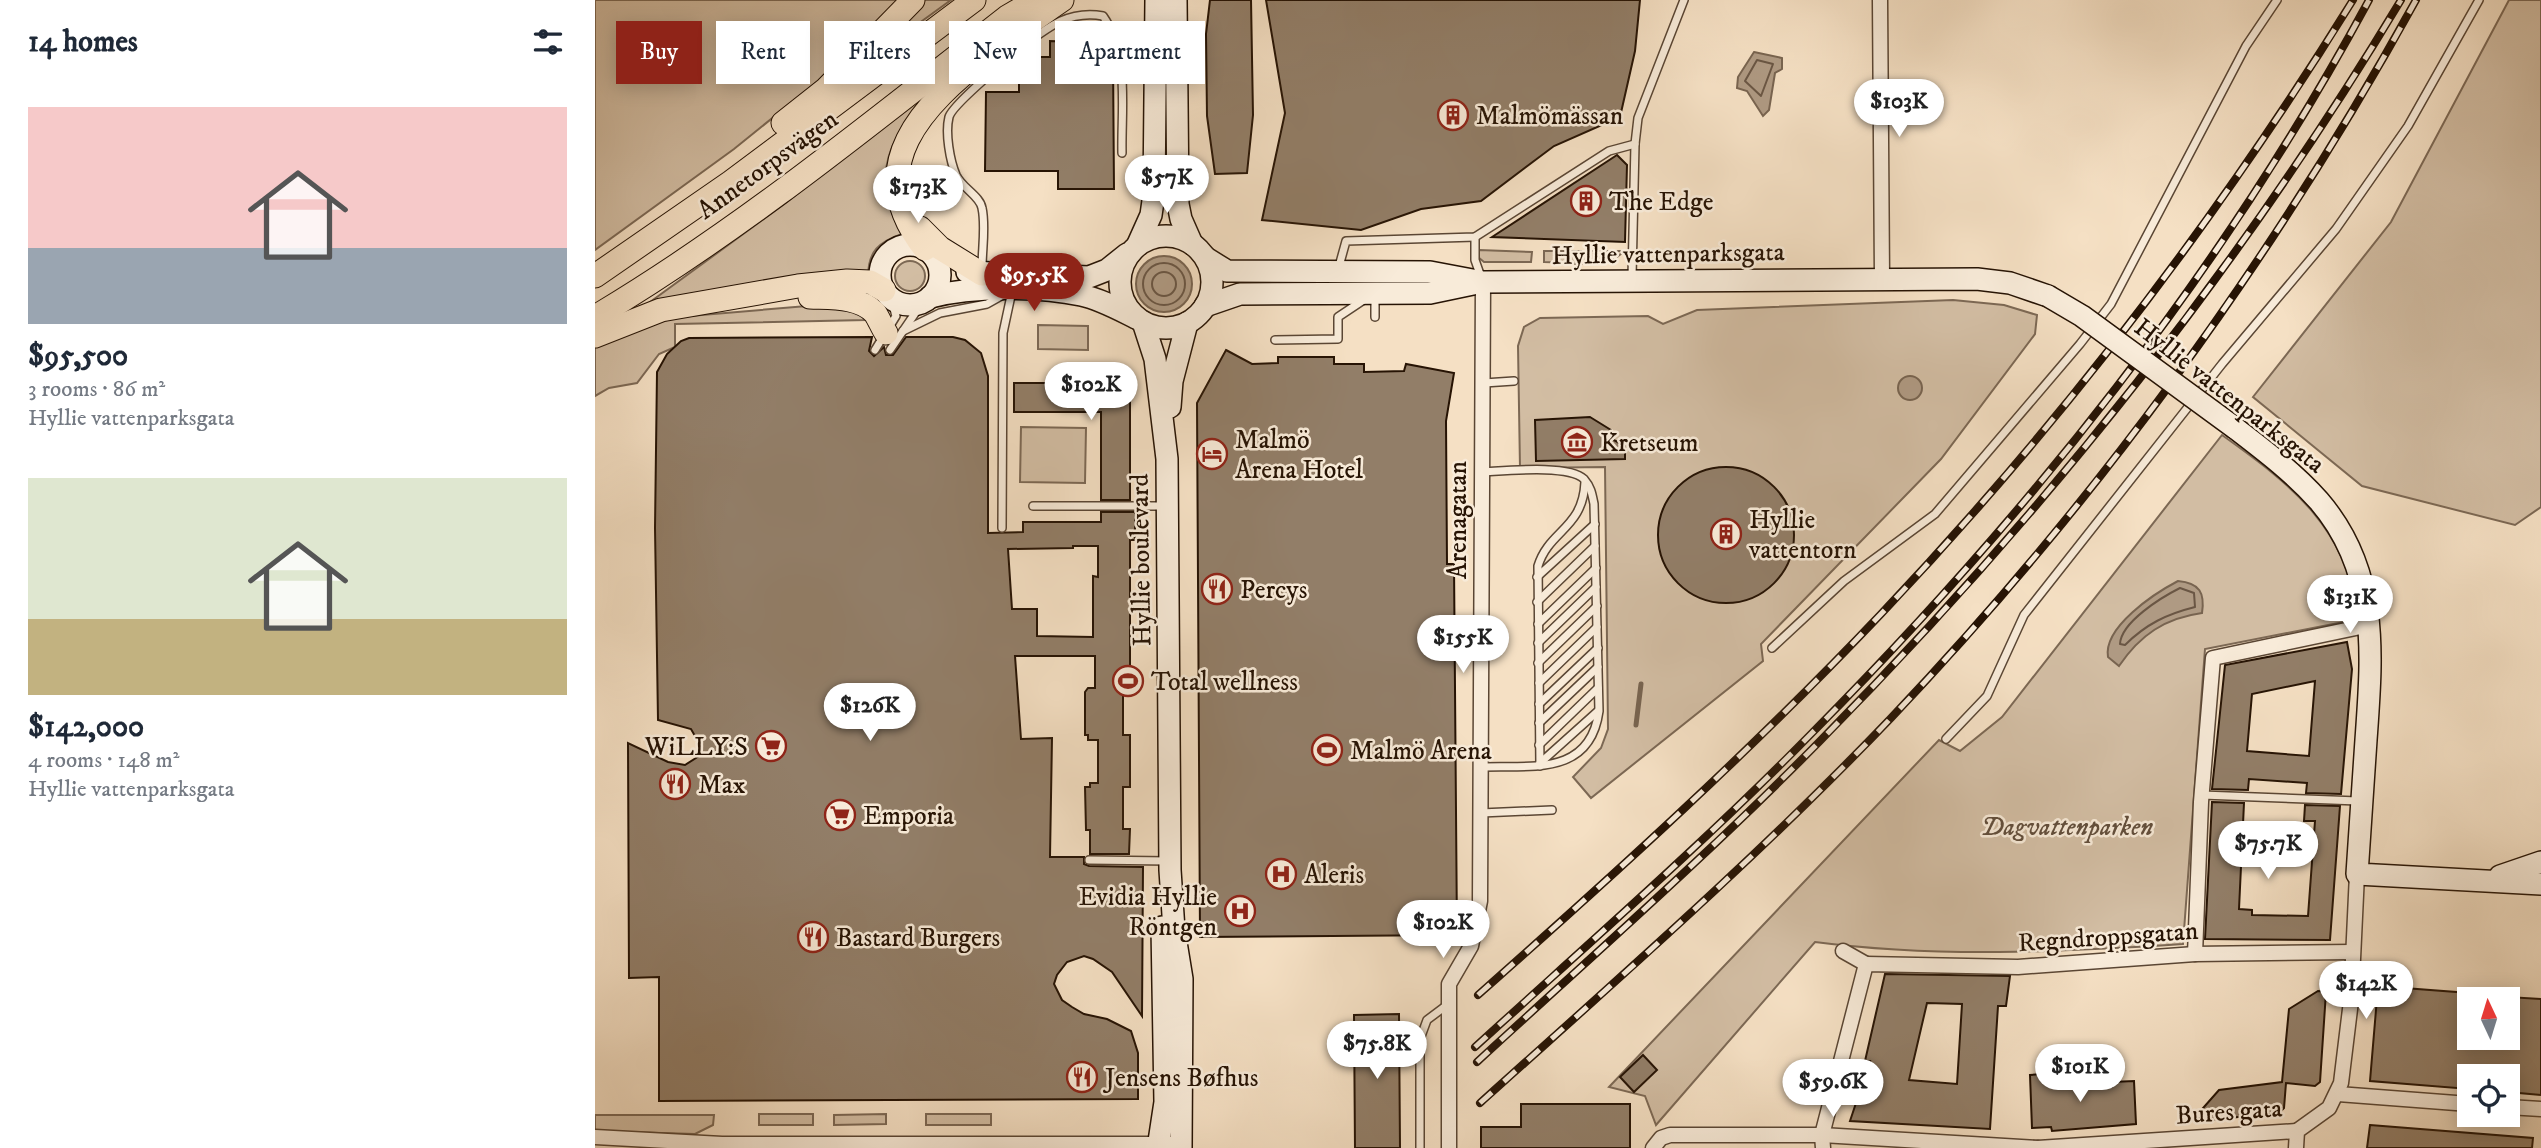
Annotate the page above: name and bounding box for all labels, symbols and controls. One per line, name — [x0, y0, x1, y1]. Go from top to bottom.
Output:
chip: Buy — [616, 21, 702, 84]
chip: Rent — [716, 21, 810, 84]
chip: Filters — [824, 21, 935, 84]
chip: New — [949, 21, 1041, 84]
chip: Apartment — [1055, 21, 1205, 84]
icon: filters — [529, 23, 567, 61]
text: 14 homes — [28, 24, 138, 61]
pin: $103K — [1850, 80, 1948, 139]
text: $103K — [1870, 87, 1928, 116]
building icon: Malmömässan — [1436, 98, 1470, 132]
place label: Malmömässan — [1476, 100, 1624, 133]
street label: Annetorpsvägen — [691, 103, 845, 227]
icon: home — [235, 152, 361, 278]
pin: $57K — [1126, 156, 1208, 215]
text: $57K — [1141, 163, 1193, 192]
pin: $173K — [869, 166, 967, 225]
text: $173K — [889, 173, 947, 202]
building icon: The Edge — [1569, 184, 1603, 218]
place label: The Edge — [1609, 186, 1713, 219]
street label: Hyllie vattenparksgata — [1551, 236, 1785, 273]
pin: $95.5K — [977, 254, 1091, 313]
text: $95.5K — [1000, 261, 1068, 290]
street label: Hyllie vattenparksgata — [2127, 311, 2331, 481]
text: $95,500 — [28, 338, 128, 375]
pin: $102K — [1042, 362, 1140, 422]
text: $102K — [1061, 370, 1121, 399]
text: 3 rooms · 86 m² — [28, 375, 165, 404]
text: Hyllie vattenparksgata — [28, 404, 235, 433]
place label: Malmö Arena Hotel — [1235, 424, 1363, 487]
museum icon: Kretseum — [1560, 425, 1594, 459]
place label: Kretseum — [1600, 427, 1699, 460]
hotel icon: Malmö Arena Hotel — [1195, 437, 1229, 471]
street label: Arenagatan — [1442, 460, 1475, 579]
street label: Hyllie boulevard — [1123, 473, 1160, 647]
place label: Hyllie vattentorn — [1748, 504, 1857, 567]
building icon: Hyllie vattentorn — [1709, 517, 1743, 551]
icon: home — [235, 523, 361, 649]
restaurant icon: Percys — [1200, 572, 1234, 606]
place label: Percys — [1240, 574, 1307, 607]
pin: $131K — [2301, 576, 2399, 635]
text: $131K — [2323, 583, 2377, 612]
pin: $155K — [1414, 616, 1512, 675]
text: $155K — [1433, 623, 1493, 652]
sports icon: Total wellness — [1111, 664, 1145, 698]
place label: Total wellness — [1151, 666, 1298, 699]
pin: $126K — [821, 684, 919, 743]
text: $126K — [840, 691, 900, 720]
text: $142,000 — [28, 709, 144, 746]
supermarket icon: WiLLY:S — [754, 729, 788, 763]
place label: WiLLY:S — [644, 731, 748, 764]
sports icon: Malmö Arena — [1310, 733, 1344, 767]
place label: Malmö Arena — [1350, 735, 1492, 768]
text: 4 rooms · 148 m² — [28, 746, 180, 775]
restaurant icon: Max — [658, 767, 692, 801]
place label: Max — [698, 769, 746, 802]
text: Hyllie vattenparksgata — [28, 775, 235, 804]
supermarket icon: Emporia — [823, 798, 857, 832]
place label: Emporia — [863, 800, 954, 833]
park label: Dagvattenparken — [1981, 811, 2153, 844]
pin: $75.7K — [2211, 822, 2325, 881]
text: $75.7K — [2234, 829, 2302, 858]
hospital icon: Aleris — [1264, 857, 1298, 891]
place label: Aleris — [1304, 859, 1364, 892]
place label: Evidia Hyllie Röntgen — [1078, 881, 1217, 944]
hospital icon: Evidia Hyllie Röntgen — [1223, 894, 1257, 928]
pin: $102K — [1394, 900, 1492, 960]
text: $102K — [1413, 908, 1473, 937]
street label: Regndroppsgatan — [2017, 915, 2200, 960]
restaurant icon: Bastard Burgers — [796, 920, 830, 954]
place label: Bastard Burgers — [836, 922, 1000, 955]
pin: $142K — [2317, 962, 2415, 1021]
text: $142K — [2335, 969, 2397, 998]
north arrow — [2457, 987, 2520, 1050]
map controls — [2457, 987, 2520, 1127]
pin: $75.8K — [1320, 1021, 1434, 1081]
text: $75.8K — [1343, 1029, 1411, 1058]
pin: $101K — [2031, 1044, 2129, 1104]
text: $101K — [2051, 1052, 2109, 1081]
restaurant icon: Jensens Bøfhus — [1065, 1060, 1099, 1094]
pin: $59.6K — [1776, 1060, 1890, 1119]
place label: Jensens Bøfhus — [1103, 1062, 1259, 1095]
button: locate — [2457, 1064, 2520, 1127]
text: $59.6K — [1798, 1067, 1868, 1096]
street label: Bures gata — [2175, 1092, 2284, 1133]

